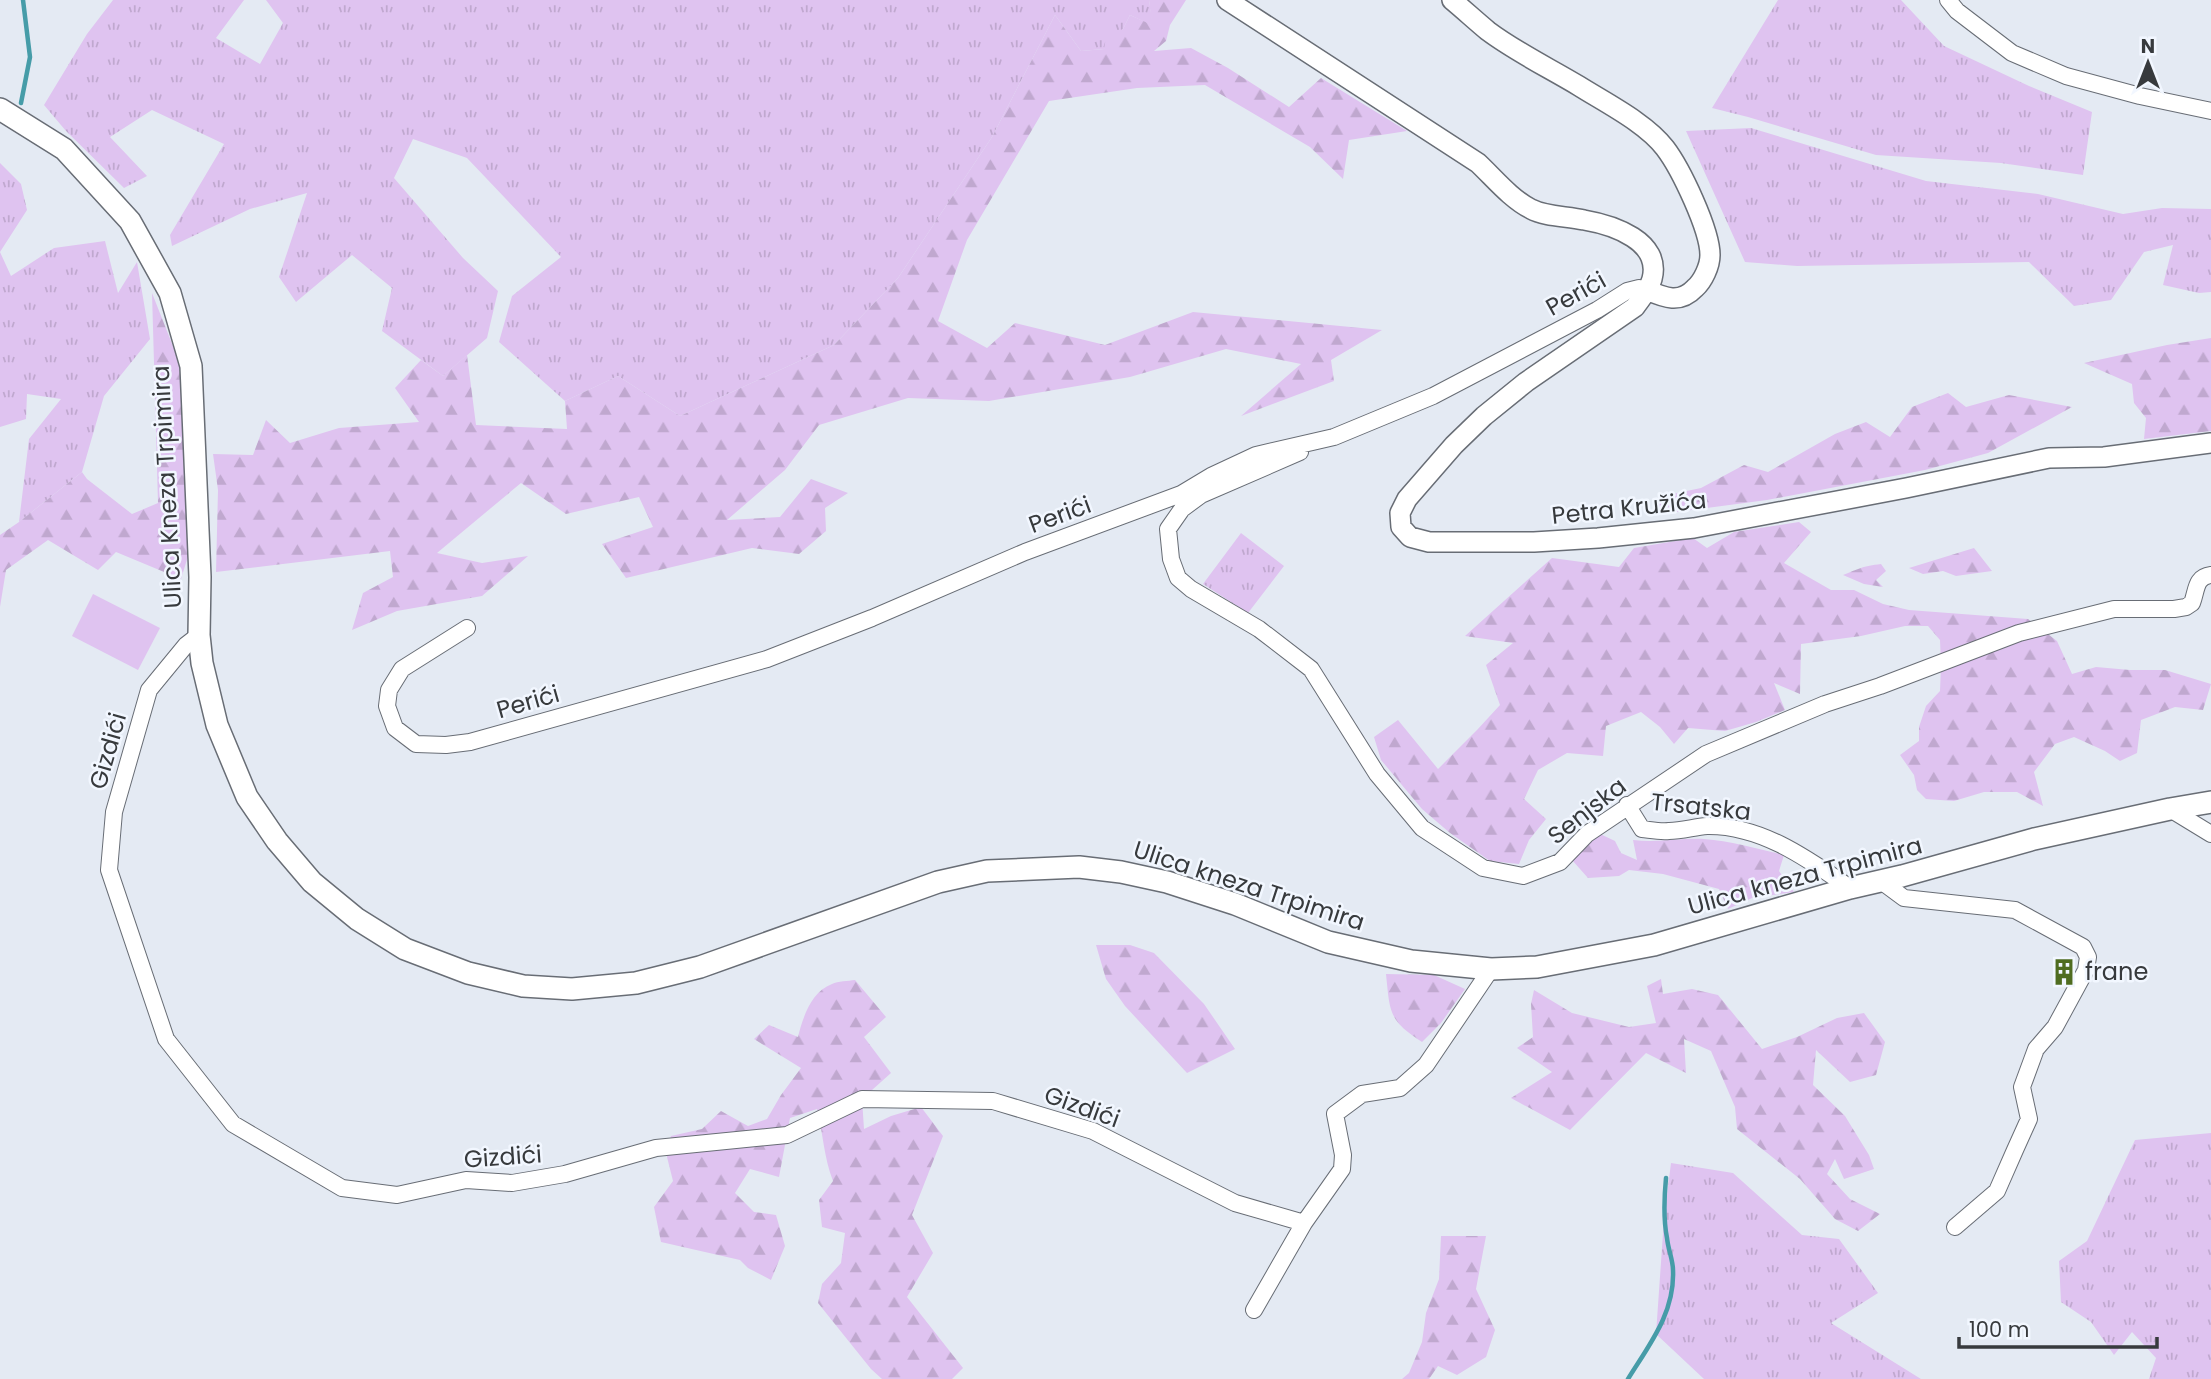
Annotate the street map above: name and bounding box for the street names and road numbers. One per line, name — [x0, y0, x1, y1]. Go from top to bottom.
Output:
street label: Perići — [1540, 264, 1612, 324]
street label: Ulica Kneza Trpimira — [144, 365, 189, 609]
street label: Petra Kružića — [1550, 483, 1708, 532]
street label: Perići — [1024, 488, 1096, 541]
street label: Perići — [493, 677, 563, 726]
street label: Gizdići — [81, 709, 134, 793]
street label: Senjska — [1541, 769, 1633, 852]
street label: Trsatska — [1649, 785, 1753, 828]
street label: Ulica kneza Trpimira — [1684, 828, 1926, 923]
street label: Ulica kneza Trpimira — [1129, 833, 1369, 938]
street label: Gizdići — [1040, 1078, 1125, 1135]
street label: Gizdići — [463, 1137, 543, 1176]

